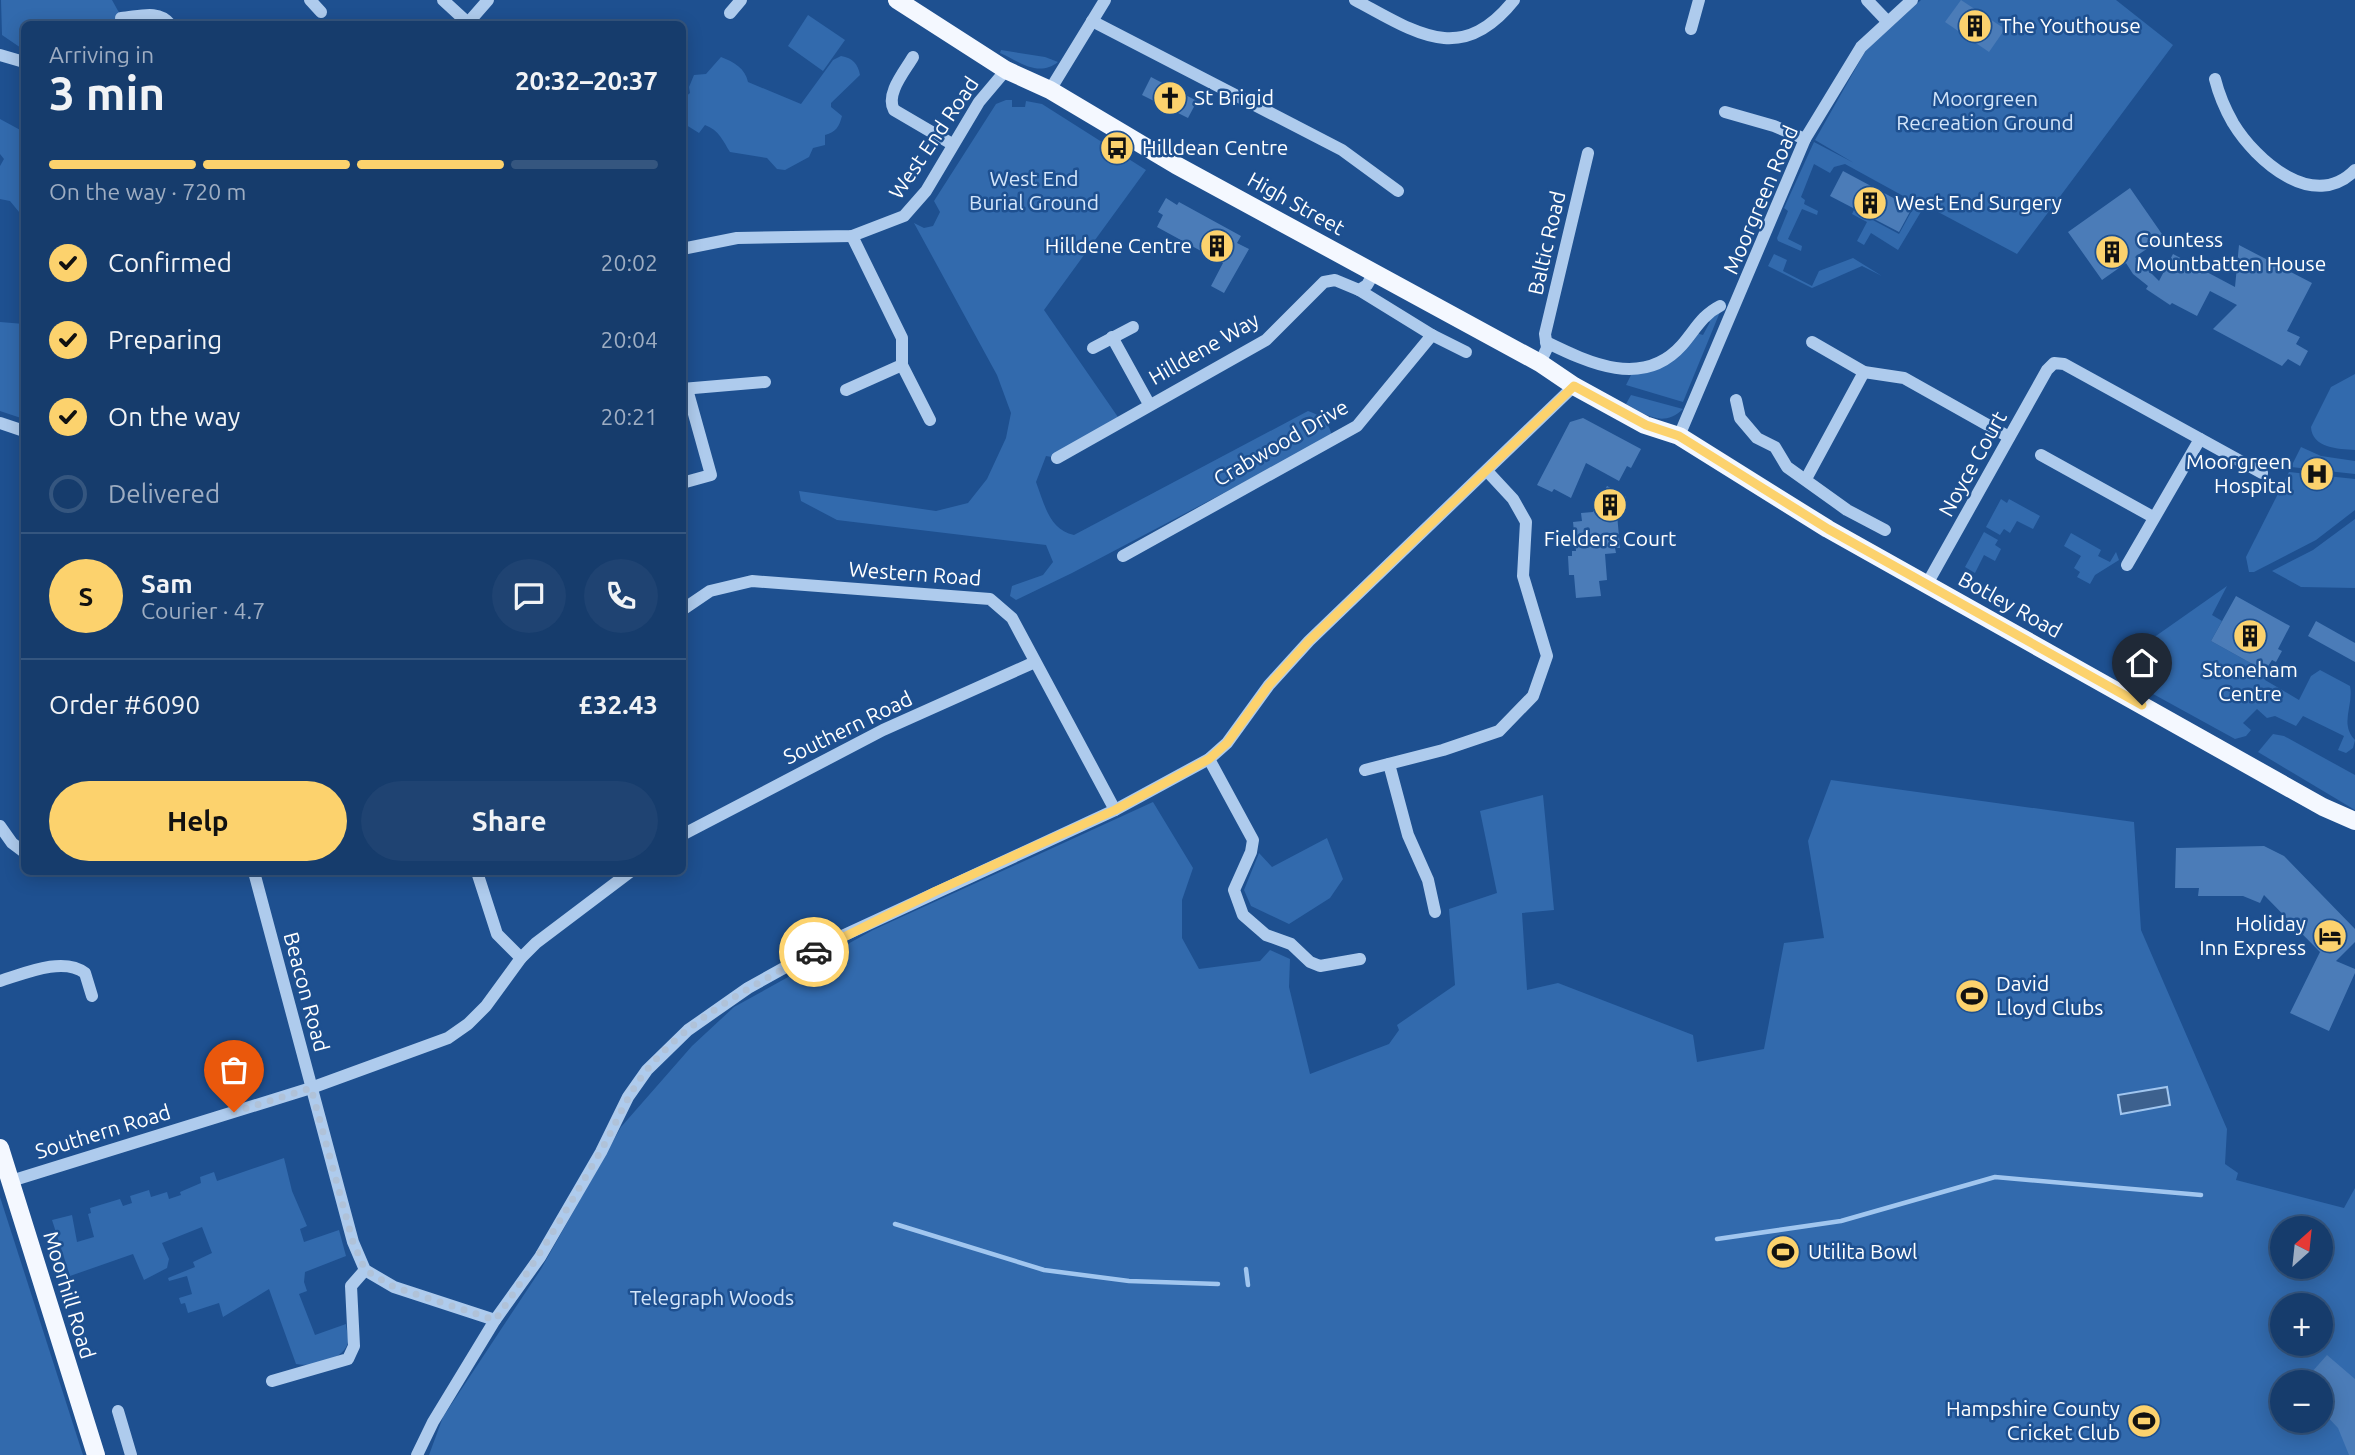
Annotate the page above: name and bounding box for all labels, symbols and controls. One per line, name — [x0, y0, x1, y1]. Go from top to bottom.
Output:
building icon: The Youthouse — [1956, 7, 1994, 45]
place label: The Youthouse — [2000, 13, 2141, 37]
text: Arriving in — [49, 42, 154, 67]
text: 20:32–20:37 — [515, 66, 658, 95]
text: 3 min — [49, 67, 165, 119]
street label: West End Road — [883, 72, 983, 203]
church icon: St Brigid — [1151, 79, 1189, 117]
place label: St Brigid — [1194, 85, 1274, 109]
park label: Moorgreen Recreation Ground — [1896, 86, 2074, 134]
street label: Moorgreen Road — [1718, 122, 1802, 278]
bus stop icon: Hilldean Centre — [1098, 129, 1136, 167]
place label: Hilldean Centre — [1142, 135, 1288, 159]
park label: West End Burial Ground — [969, 166, 1099, 214]
street label: High Street — [1244, 167, 1349, 240]
text: On the way · 720 m — [49, 179, 246, 204]
building icon: West End Surgery — [1851, 184, 1889, 222]
street label: Baltic Road — [1522, 188, 1570, 297]
place label: West End Surgery — [1895, 190, 2062, 214]
building icon: Hilldene Centre — [1198, 227, 1236, 265]
place label: Countess Mountbatten House — [2136, 227, 2326, 275]
place label: Hilldene Centre — [1045, 233, 1192, 257]
building icon: Countess Mountbatten House — [2093, 233, 2131, 271]
icon: check — [49, 244, 87, 282]
text: Confirmed — [108, 248, 232, 277]
text: 20:02 — [600, 250, 658, 275]
street label: Hilldene Way — [1144, 307, 1263, 389]
icon: check — [49, 321, 87, 359]
text: Preparing — [108, 325, 222, 354]
text: 20:04 — [600, 327, 658, 352]
street label: Crabwood Drive — [1209, 394, 1352, 490]
icon: check — [49, 398, 87, 436]
text: On the way — [108, 402, 240, 431]
text: 20:21 — [600, 404, 658, 429]
street label: Noyce Court — [1933, 407, 2011, 520]
place label: Moorgreen Hospital — [2186, 449, 2292, 497]
hospital icon: Moorgreen Hospital — [2298, 455, 2336, 493]
text: Delivered — [108, 479, 220, 508]
building icon: Fielders Court — [1591, 486, 1629, 524]
place label: Fielders Court — [1544, 526, 1676, 550]
street label: Western Road — [848, 556, 982, 590]
button: chat — [492, 559, 566, 633]
button: phone — [584, 559, 658, 633]
street label: Botley Road — [1955, 566, 2066, 642]
text: Sam — [141, 569, 193, 598]
text: S — [79, 582, 93, 611]
text: Courier · 4.7 — [141, 598, 265, 623]
building icon: Stoneham Centre — [2231, 617, 2269, 655]
pin — [2112, 633, 2172, 705]
icon: home — [2123, 644, 2161, 682]
place label: Stoneham Centre — [2202, 657, 2298, 705]
street label: Southern Road — [779, 686, 916, 769]
text: Order #6090 — [49, 690, 200, 719]
text: £32.43 — [578, 690, 658, 719]
button: Help — [49, 781, 347, 861]
button: Share — [361, 781, 658, 861]
place label: Holiday Inn Express — [2199, 911, 2306, 959]
courier — [779, 917, 849, 987]
hotel icon: Holiday Inn Express — [2311, 917, 2349, 955]
street label: Beacon Road — [279, 929, 334, 1054]
icon: car — [795, 933, 833, 971]
place label: David Lloyd Clubs — [1996, 971, 2103, 1019]
sports icon: David Lloyd Clubs — [1953, 977, 1991, 1015]
pin — [204, 1040, 264, 1112]
icon: bag — [215, 1051, 253, 1089]
street label: Southern Road — [32, 1099, 173, 1163]
north arrow — [2270, 1216, 2333, 1279]
map controls — [2270, 1216, 2333, 1433]
street label: Moorhill Road — [39, 1228, 101, 1361]
sports icon: Utilita Bowl — [1764, 1233, 1802, 1271]
place label: Utilita Bowl — [1808, 1239, 1918, 1263]
park label: Telegraph Woods — [630, 1285, 794, 1309]
button: + — [2270, 1293, 2333, 1356]
button: − — [2270, 1370, 2333, 1433]
place label: Hampshire County Cricket Club — [1946, 1396, 2120, 1444]
sports icon: Hampshire County Cricket Club — [2125, 1402, 2163, 1440]

